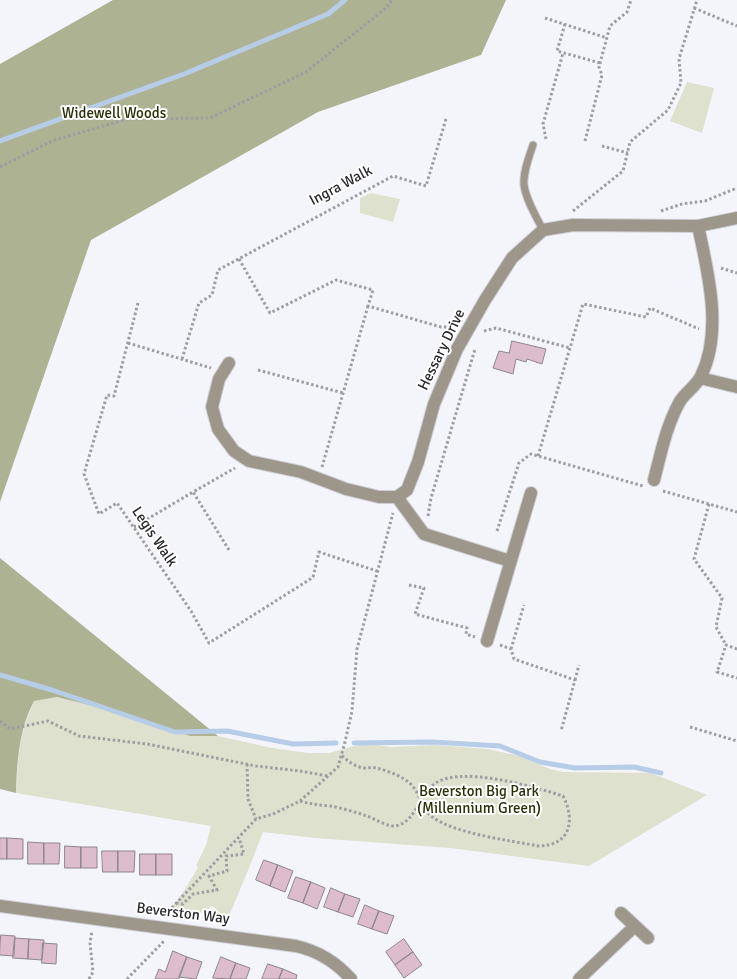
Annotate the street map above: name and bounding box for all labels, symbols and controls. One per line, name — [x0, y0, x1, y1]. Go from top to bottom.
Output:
park label: Widewell Woods — [62, 105, 166, 123]
street label: Ingra Walk — [307, 162, 375, 210]
street label: Hessary Drive — [415, 306, 469, 394]
street label: Legis Walk — [127, 504, 181, 570]
park label: Beverston Big Park (Millennium Green) — [417, 783, 541, 818]
street label: Beverston Way — [135, 899, 231, 929]

